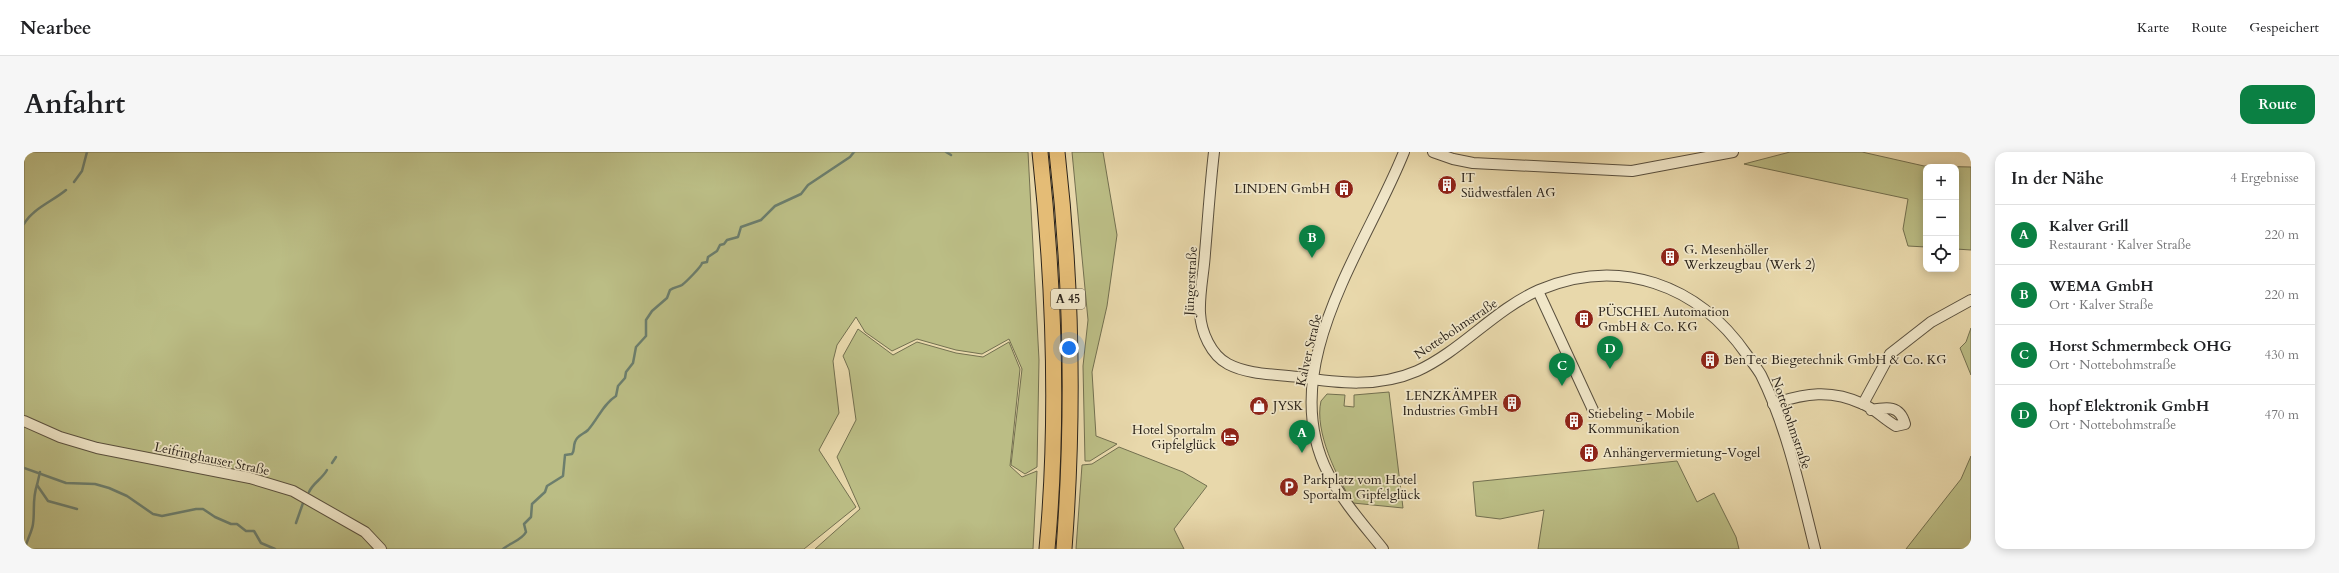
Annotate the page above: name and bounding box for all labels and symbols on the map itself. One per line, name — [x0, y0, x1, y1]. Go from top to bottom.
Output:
place label: IT Südwestfalen AG — [1461, 169, 1556, 202]
building icon: IT Südwestfalen AG — [1436, 174, 1458, 196]
building icon: LINDEN GmbH — [1333, 178, 1355, 200]
place label: LINDEN GmbH — [1234, 180, 1330, 198]
pin: B — [1299, 225, 1325, 258]
place label: G. Mesenhöller Werkzeugbau (Werk 2) — [1683, 241, 1816, 274]
street label: Jüngerstraße — [1180, 246, 1202, 318]
building icon: G. Mesenhöller Werkzeugbau (Werk 2) — [1659, 246, 1681, 268]
road number: A 45 — [1051, 289, 1085, 309]
street label: Nottebohmstraße — [1411, 294, 1501, 364]
place label: PÜSCHEL Automation GmbH & Co. KG — [1598, 303, 1730, 336]
building icon: PÜSCHEL Automation GmbH & Co. KG — [1573, 308, 1595, 330]
street label: Kalver Straße — [1292, 312, 1326, 388]
pin: D — [1597, 336, 1623, 369]
your location — [1059, 338, 1079, 358]
building icon: BenTec Biegetechnik GmbH & Co. KG — [1699, 349, 1721, 371]
place label: BenTec Biegetechnik GmbH & Co. KG — [1724, 351, 1947, 369]
pin: C — [1549, 353, 1575, 386]
street label: Nottebohmstraße — [1767, 374, 1815, 472]
place label: LENZKÄMPER Industries GmbH — [1402, 387, 1498, 420]
building icon: LENZKÄMPER Industries GmbH — [1501, 392, 1523, 414]
shop icon: JYSK — [1248, 395, 1270, 417]
place label: JYSK — [1271, 397, 1304, 415]
place label: Stiebeling - Mobile Kommunikation — [1588, 405, 1695, 438]
building icon: Stiebeling - Mobile Kommunikation — [1563, 410, 1585, 432]
pin: A — [1289, 420, 1315, 453]
place label: Hotel Sportalm Gipfelglück — [1132, 421, 1216, 454]
hotel icon: Hotel Sportalm Gipfelglück — [1219, 426, 1241, 448]
street label: Leifringhauser Straße — [153, 438, 271, 480]
building icon: Anhängervermietung-Vogel — [1578, 442, 1600, 464]
place label: Anhängervermietung-Vogel — [1603, 444, 1761, 462]
place label: Parkplatz vom Hotel Sportalm Gipfelglück — [1303, 471, 1420, 504]
parking icon: Parkplatz vom Hotel Sportalm Gipfelglück — [1278, 476, 1300, 498]

